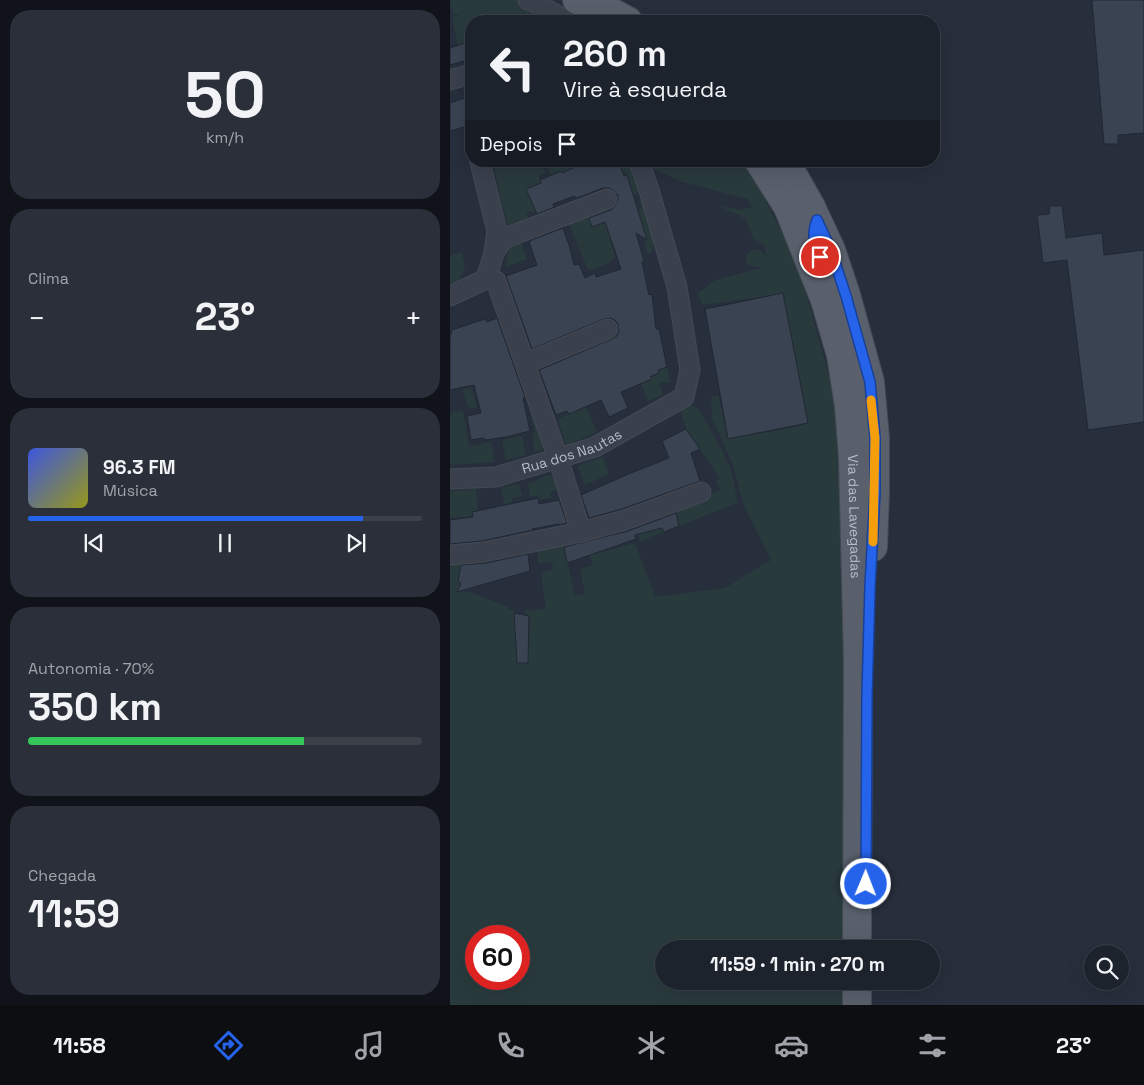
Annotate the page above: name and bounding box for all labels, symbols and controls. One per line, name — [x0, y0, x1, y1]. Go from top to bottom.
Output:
text: 260 m — [563, 32, 667, 76]
icon: left — [480, 35, 545, 100]
text: 50 — [184, 53, 266, 136]
text: Vire à esquerda — [563, 75, 727, 103]
text: km/h — [206, 127, 244, 148]
icon: arrive — [553, 130, 581, 158]
text: Depois — [480, 132, 543, 157]
pin — [799, 236, 841, 278]
icon: arrive — [806, 243, 834, 271]
text: Clima — [28, 268, 69, 289]
text: 23° — [195, 293, 255, 341]
text: − — [28, 300, 45, 336]
text: + — [405, 300, 422, 336]
street label: Rua dos Nautas — [520, 425, 625, 478]
street label: Via das Lavegadas — [844, 454, 865, 579]
text: 96.3 FM — [103, 455, 175, 480]
text: Música — [103, 480, 158, 501]
icon: previous — [80, 529, 108, 557]
icon: pause — [211, 529, 239, 557]
icon: next — [342, 529, 370, 557]
text: Autonomia · 70% — [28, 658, 154, 679]
text: 350 km — [28, 683, 162, 731]
position arrow — [839, 857, 891, 909]
text: Chegada — [28, 865, 96, 886]
text: 11:59 — [28, 890, 120, 938]
speed limit sign: 60 — [465, 925, 530, 990]
map controls — [1084, 945, 1129, 990]
button: search — [1084, 945, 1129, 990]
text: 11:59 · 1 min · 270 m — [710, 952, 885, 977]
icon: directions — [211, 1028, 246, 1063]
icon: music — [352, 1028, 387, 1063]
icon: phone — [493, 1028, 528, 1063]
icon: climate — [634, 1028, 669, 1063]
icon: car — [774, 1028, 809, 1063]
icon: filters — [915, 1028, 950, 1063]
text: 11:58 — [53, 1031, 106, 1059]
text: 23° — [1056, 1031, 1091, 1059]

